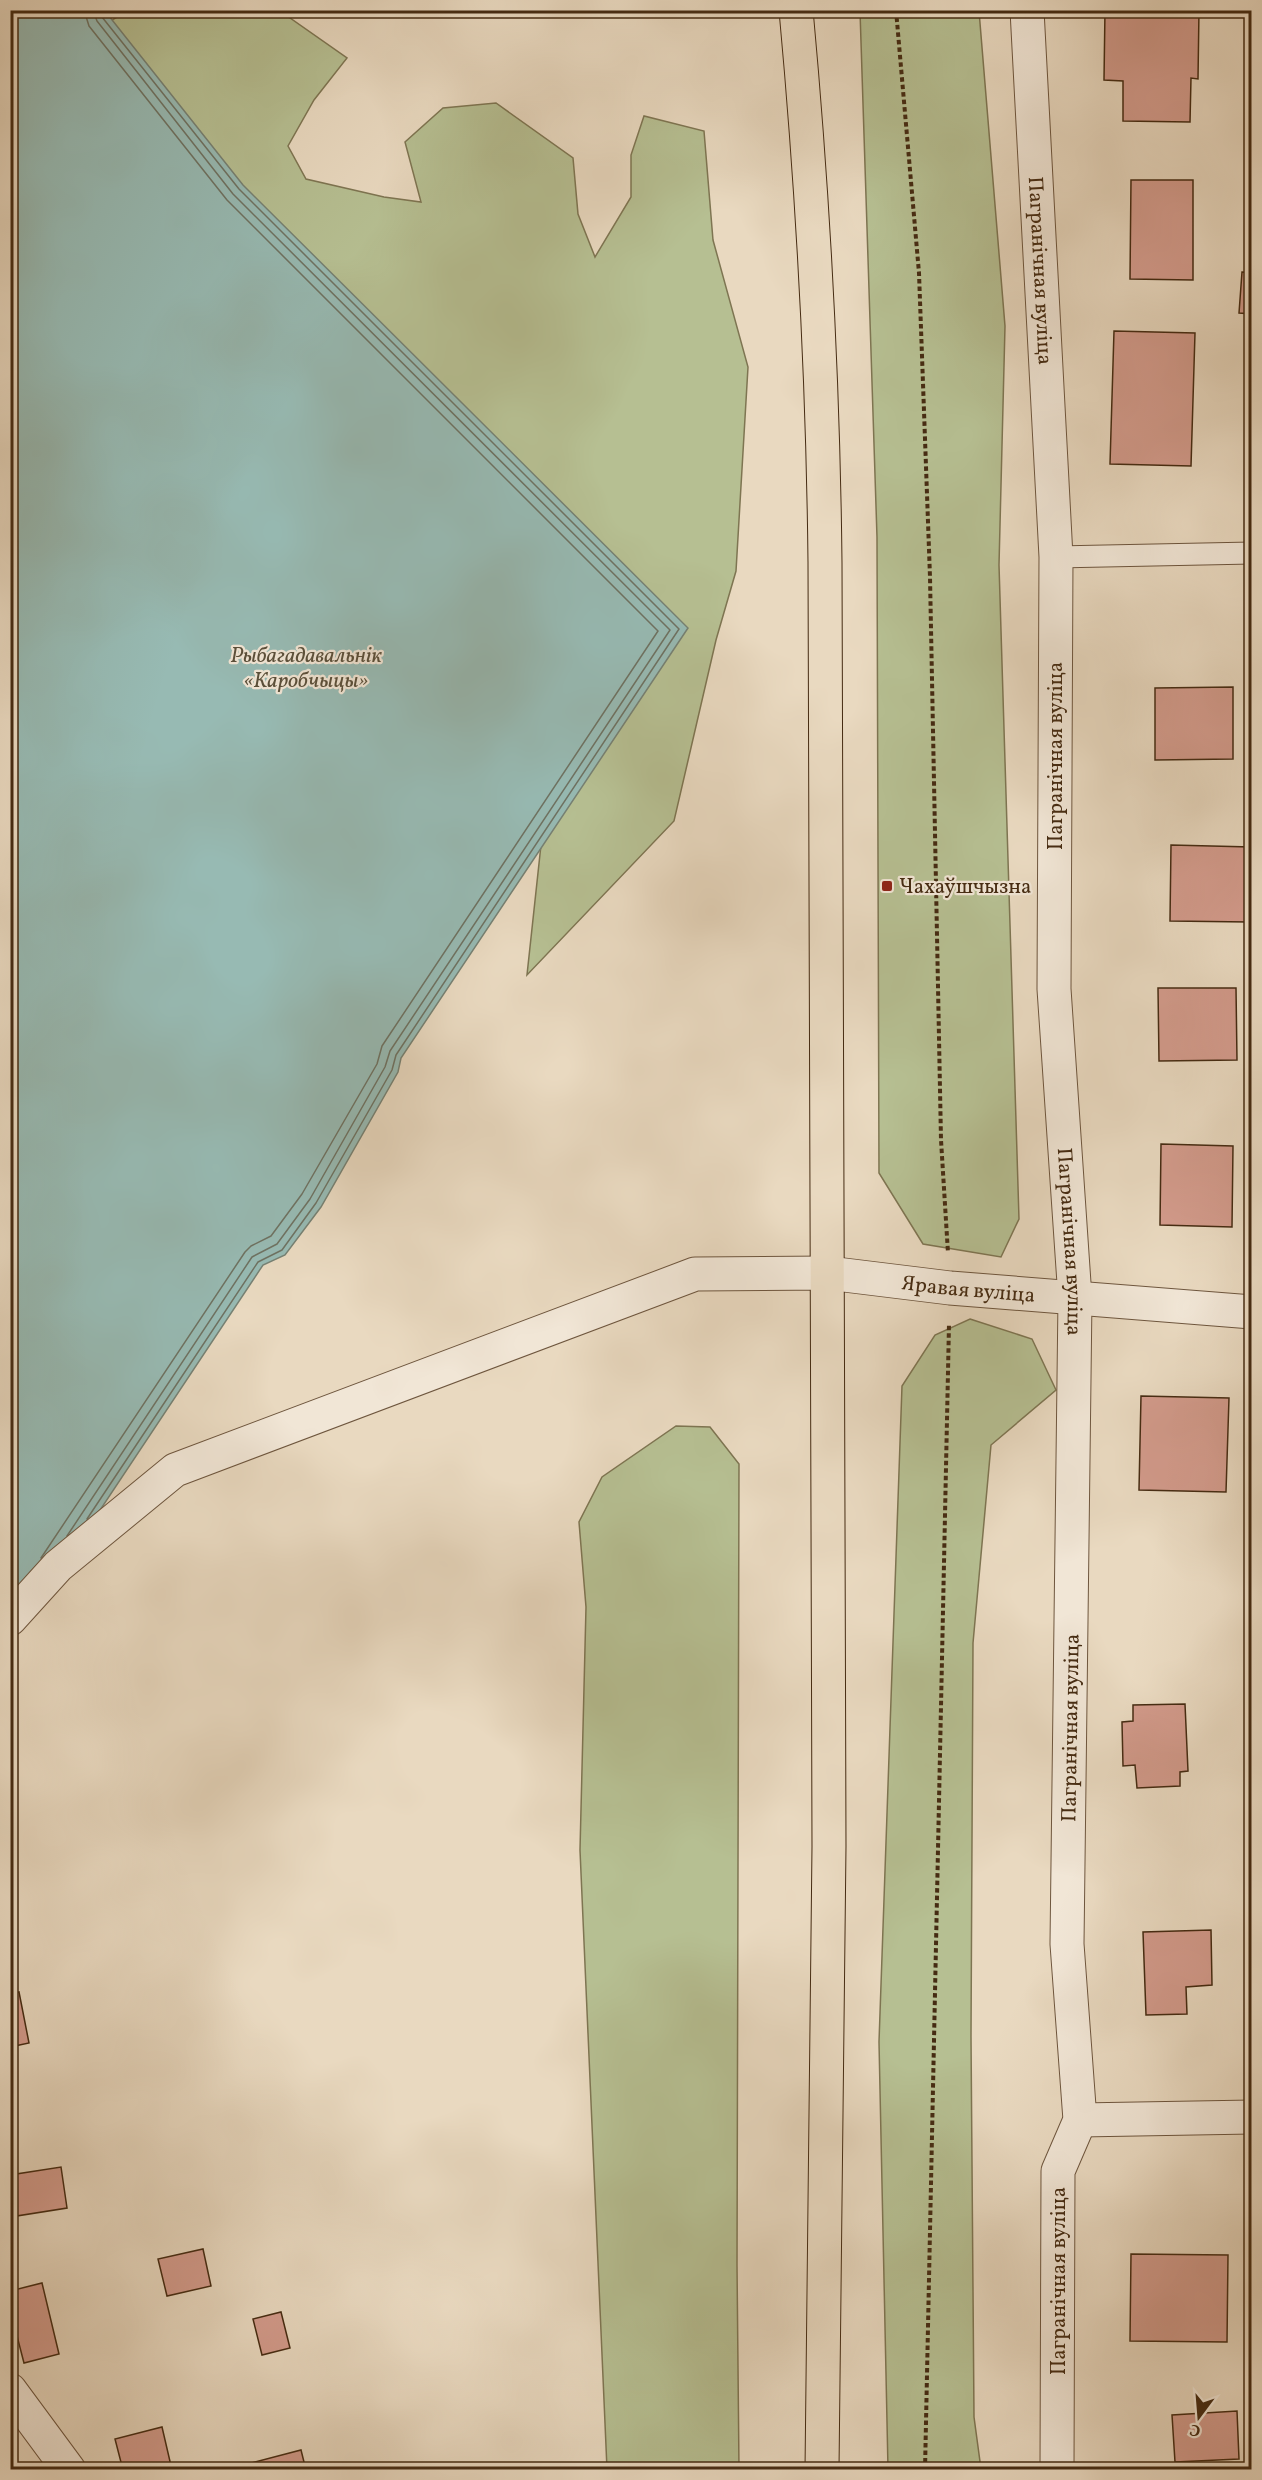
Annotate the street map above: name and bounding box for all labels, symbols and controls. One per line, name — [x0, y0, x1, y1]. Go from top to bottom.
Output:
street label: Пагранічная вуліца — [1020, 176, 1059, 366]
water label: Рыбагадавальнік «Каробчыцы» — [230, 641, 382, 697]
street label: Пагранічная вуліца — [1042, 662, 1071, 850]
place label: Чахаўшчызна — [899, 873, 1032, 902]
marker: Чахаўшчызна — [880, 879, 894, 893]
street label: Пагранічная вуліца — [1049, 1147, 1088, 1336]
street label: Яравая вуліца — [900, 1269, 1036, 1311]
street label: Пагранічная вуліца — [1055, 1634, 1088, 1823]
street label: Пагранічная вуліца — [1045, 2187, 1074, 2375]
north arrow — [1169, 2387, 1229, 2447]
text: С — [1187, 2418, 1203, 2441]

